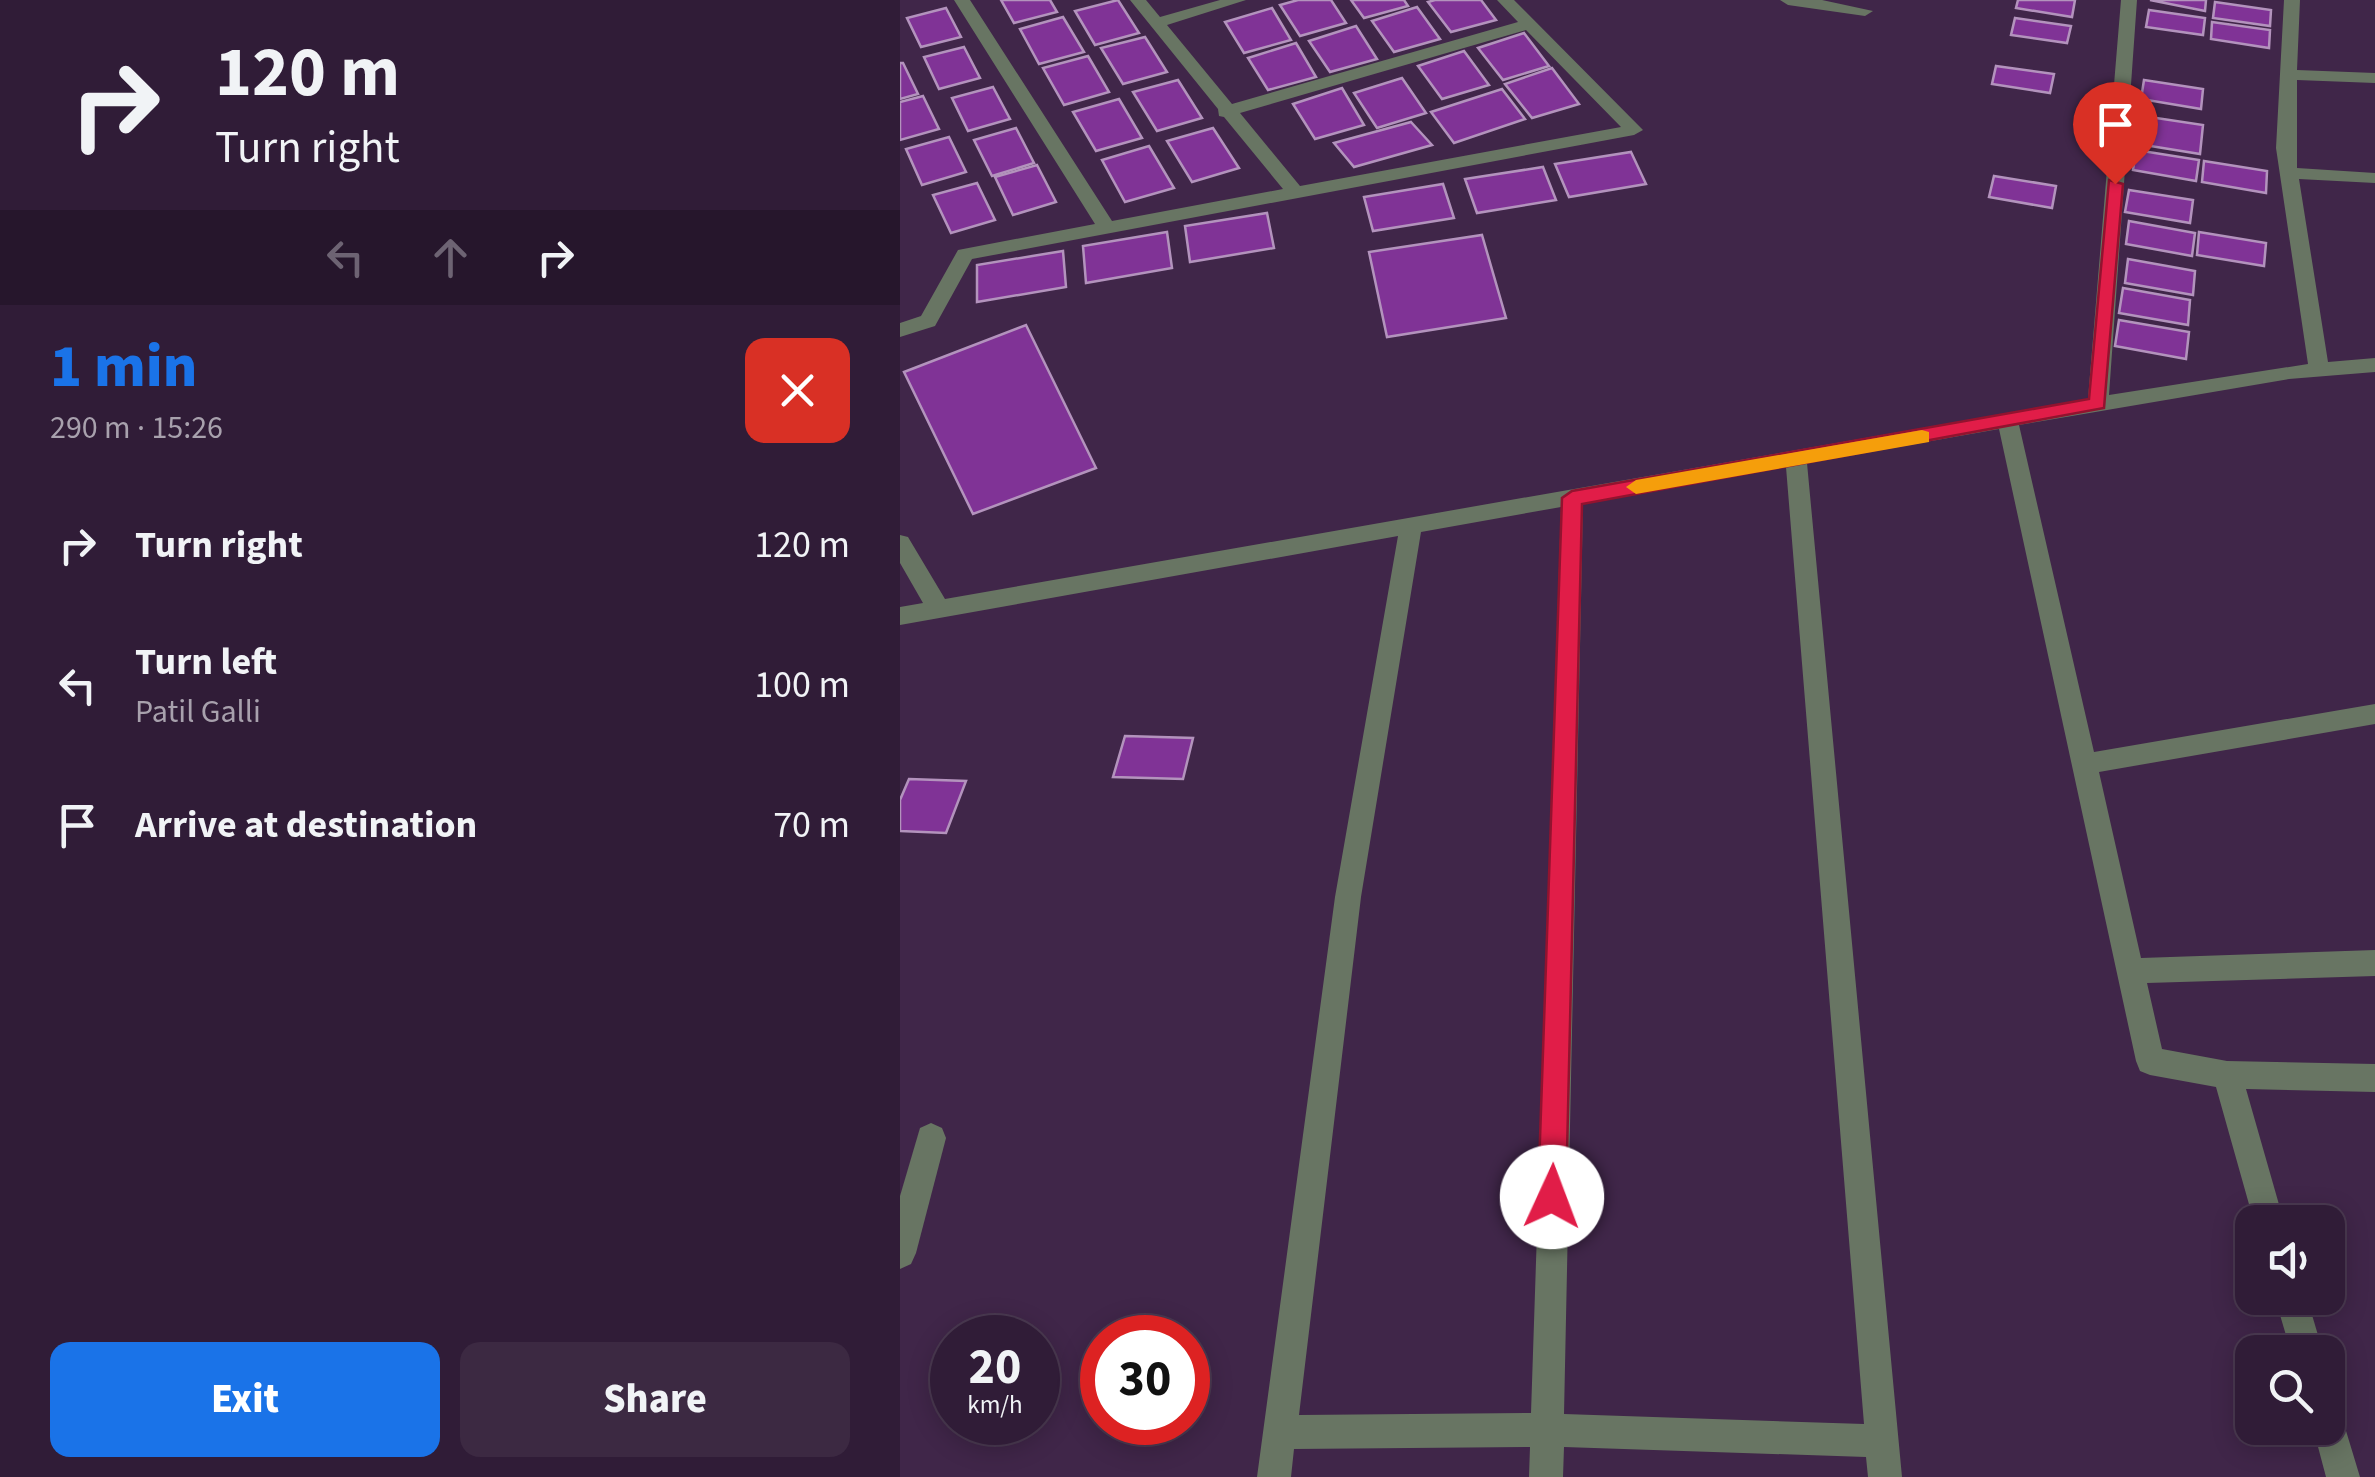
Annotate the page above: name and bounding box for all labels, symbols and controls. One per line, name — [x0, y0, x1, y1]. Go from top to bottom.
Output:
text: 120 m — [215, 23, 400, 123]
icon: right — [50, 40, 180, 170]
pin — [2073, 82, 2158, 185]
icon: arrive — [2088, 97, 2143, 152]
text: Turn right — [215, 116, 400, 180]
icon: left — [318, 230, 373, 285]
icon: ahead — [423, 230, 478, 285]
icon: right — [528, 230, 583, 285]
text: 1 min — [50, 325, 197, 410]
button: close — [745, 338, 850, 443]
text: 290 m · 15:26 — [50, 405, 223, 451]
icon: right — [50, 518, 105, 573]
text: Turn right — [135, 518, 303, 572]
text: 120 m — [754, 518, 850, 572]
text: Turn left — [135, 635, 277, 689]
icon: left — [50, 658, 105, 713]
text: 100 m — [754, 658, 850, 712]
text: Patil Galli — [135, 689, 261, 735]
icon: arrive — [50, 798, 105, 853]
text: Arrive at destination — [135, 798, 477, 852]
text: 70 m — [773, 798, 850, 852]
position arrow — [1500, 1145, 1604, 1249]
map controls — [2235, 1205, 2345, 1445]
button: sound — [2235, 1205, 2345, 1315]
speed limit sign: 30 — [1080, 1315, 1210, 1445]
text: 20 — [969, 1332, 1021, 1403]
button: search — [2235, 1335, 2345, 1445]
button: Exit — [50, 1342, 440, 1457]
button: Share — [460, 1342, 850, 1457]
text: km/h — [967, 1387, 1023, 1423]

